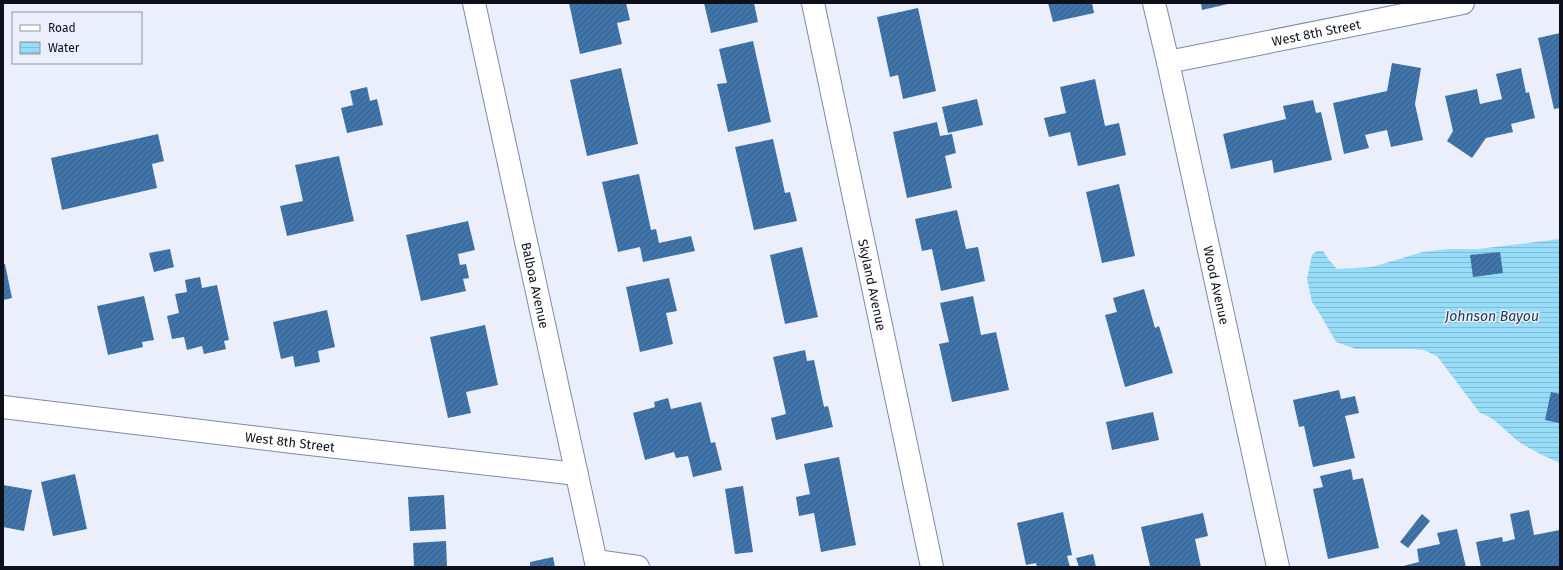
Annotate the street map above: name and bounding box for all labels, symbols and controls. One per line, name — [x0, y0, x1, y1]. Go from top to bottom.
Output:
legend — [12, 12, 142, 64]
street label: West 8th Street — [1270, 17, 1362, 49]
text: Road — [48, 21, 76, 35]
text: Water — [48, 41, 80, 55]
street label: Skyland Avenue — [855, 238, 889, 332]
street label: Balboa Avenue — [518, 241, 552, 330]
street label: Wood Avenue — [1200, 244, 1232, 326]
water label: Johnson Bayou — [1444, 308, 1539, 325]
street label: West 8th Street — [244, 429, 336, 455]

